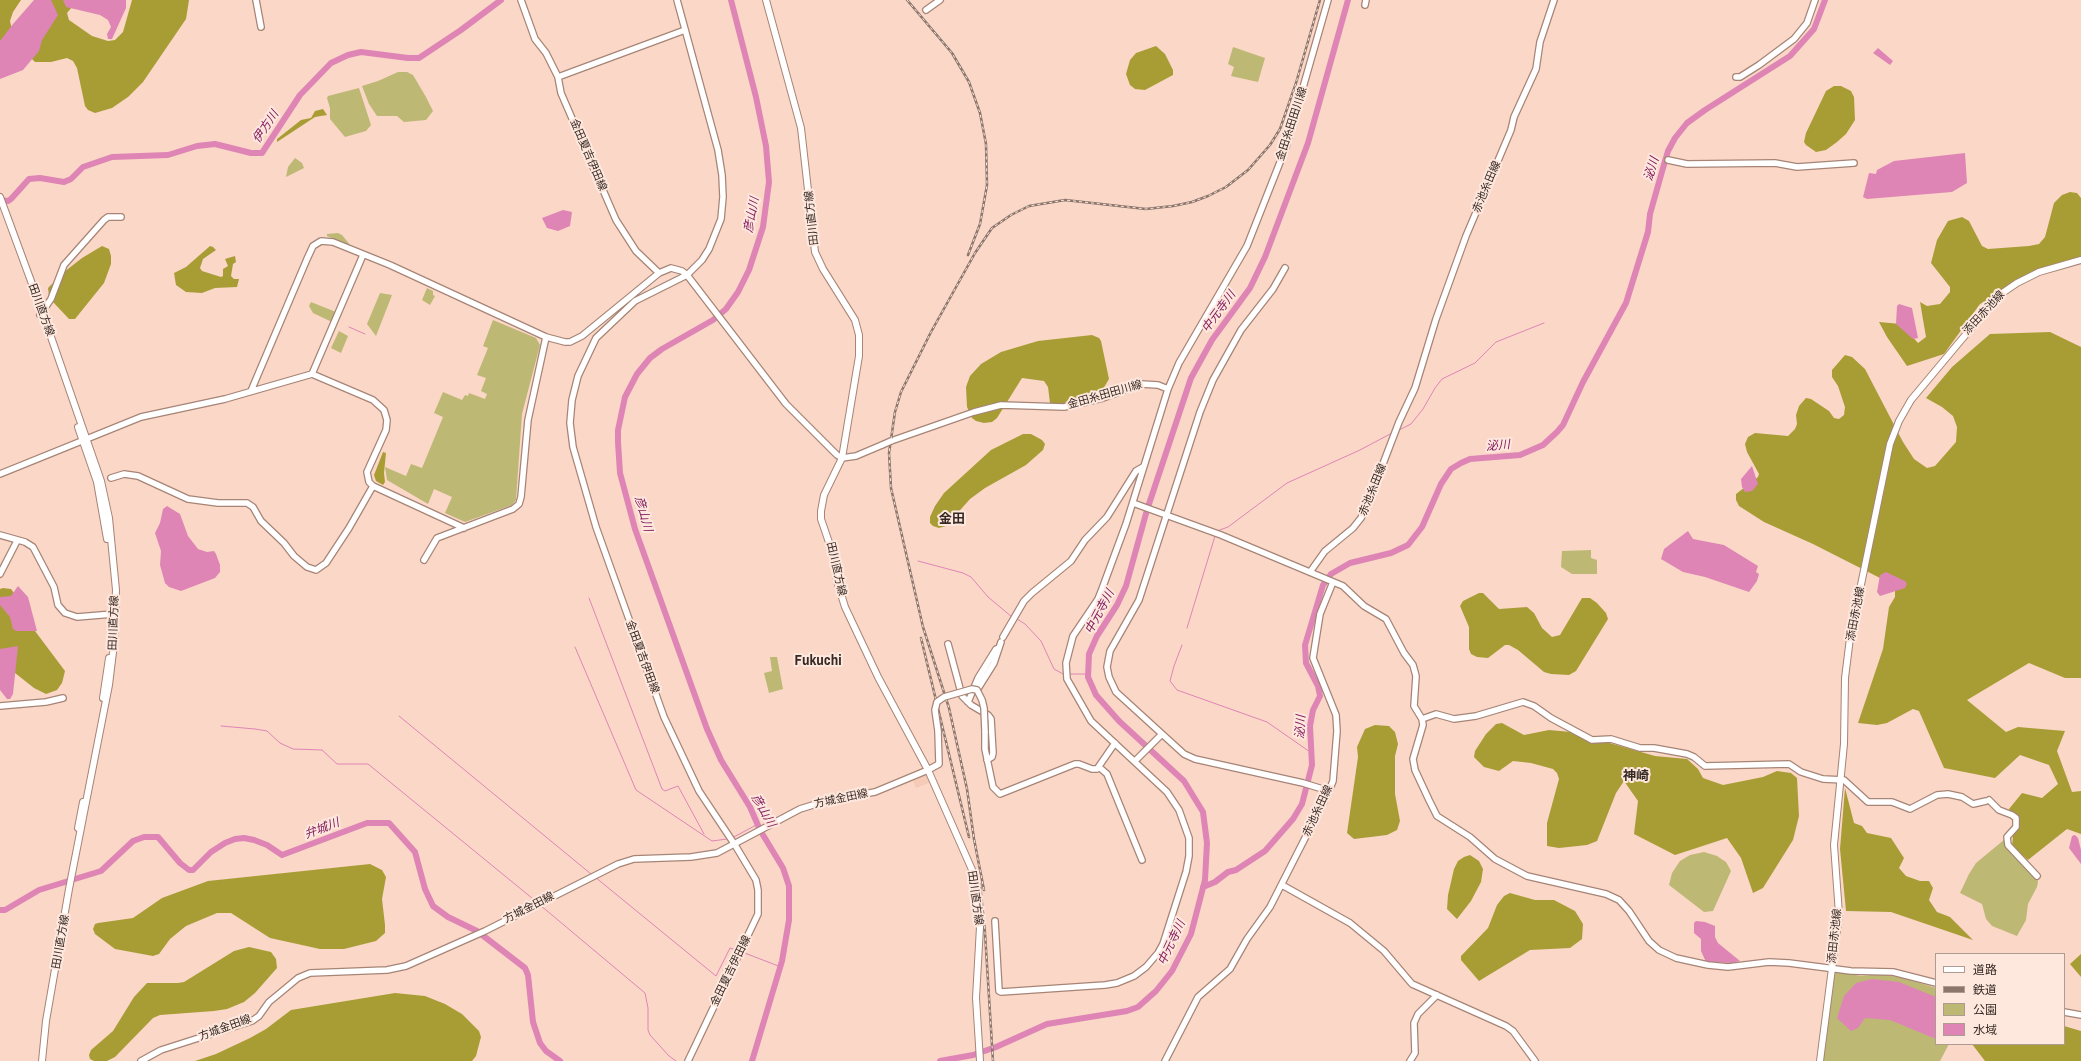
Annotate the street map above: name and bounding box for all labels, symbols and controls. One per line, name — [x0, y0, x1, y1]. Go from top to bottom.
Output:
street label: 金田糸田田川線 — [1274, 85, 1310, 163]
water label: 伊方川 — [250, 108, 282, 146]
street label: 金田夏吉伊田線 — [567, 117, 609, 193]
water label: 泌川 — [1642, 155, 1662, 183]
street label: 赤池糸田線 — [1470, 159, 1504, 215]
street label: 田川直方線 — [803, 190, 821, 246]
water label: 彦山川 — [741, 196, 763, 234]
street label: 田川直方線 — [25, 282, 57, 338]
water label: 中元寺川 — [1199, 288, 1239, 336]
street label: 添田赤池線 — [1960, 288, 2008, 338]
street label: 金田糸田田川線 — [1066, 378, 1144, 412]
water label: 泌川 — [1485, 438, 1511, 454]
street label: 赤池糸田線 — [1357, 462, 1389, 518]
water label: 彦山川 — [631, 495, 655, 533]
district label: 金田 — [939, 512, 965, 528]
street label: 田川直方線 — [823, 541, 849, 597]
street label: 添田赤池線 — [1844, 586, 1868, 642]
water label: 中元寺川 — [1082, 587, 1118, 637]
street label: 田川直方線 — [106, 595, 122, 651]
street label: 金田夏吉伊田線 — [623, 619, 661, 695]
district label: Fukuchi — [794, 652, 842, 670]
water label: 泌川 — [1293, 715, 1309, 739]
district label: 神崎 — [1623, 769, 1649, 785]
street label: 赤池糸田線 — [1300, 783, 1336, 839]
street label: 方城金田線 — [813, 787, 869, 811]
water label: 彦山川 — [748, 792, 778, 830]
water label: 弁城川 — [303, 816, 341, 842]
street label: 田川直方線 — [965, 870, 985, 926]
street label: 方城金田線 — [502, 890, 556, 926]
street label: 添田赤池線 — [1826, 908, 1844, 964]
street label: 田川直方線 — [50, 914, 72, 970]
water label: 中元寺川 — [1155, 918, 1189, 968]
street label: 金田夏吉伊田線 — [708, 934, 754, 1008]
legend — [1935, 953, 2065, 1045]
text: 道路 — [1973, 962, 1997, 978]
text: 鉄道 — [1973, 982, 1997, 998]
text: 公園 — [1973, 1002, 1997, 1018]
street label: 方城金田線 — [197, 1012, 253, 1044]
text: 水域 — [1973, 1022, 1997, 1038]

